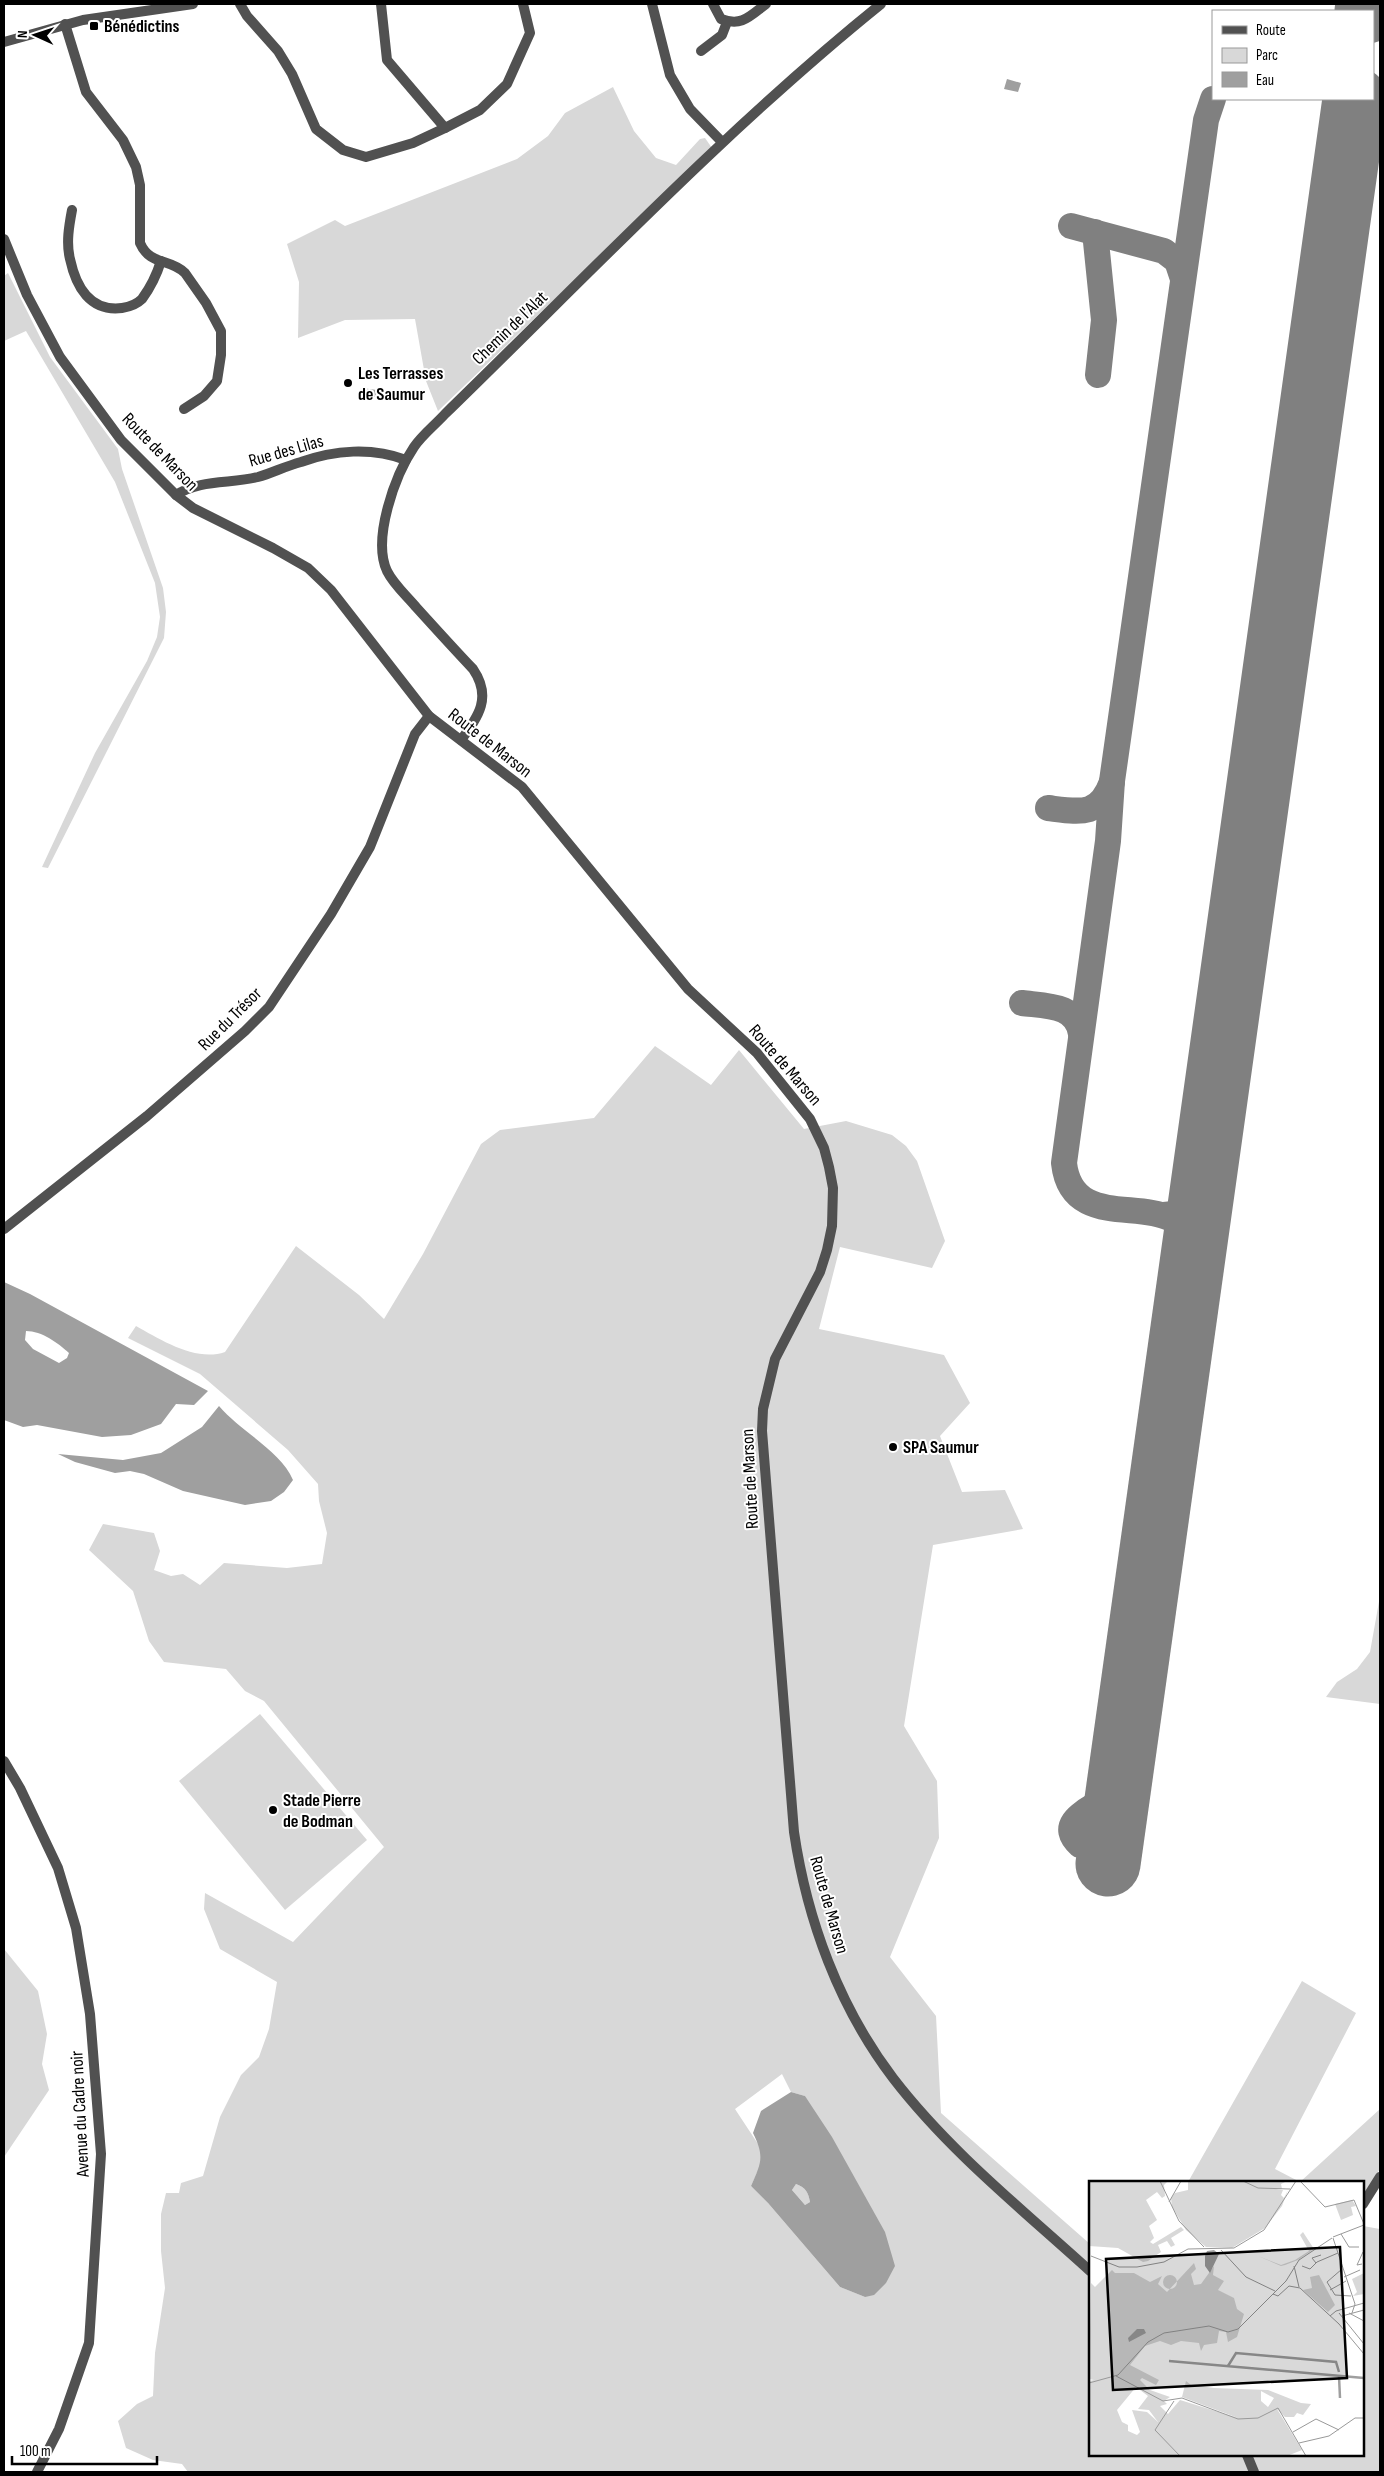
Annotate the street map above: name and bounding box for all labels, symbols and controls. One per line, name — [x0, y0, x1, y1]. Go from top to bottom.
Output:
north arrow — [10, 10, 60, 60]
legend — [1212, 10, 1374, 100]
place label: Bénédictins — [104, 16, 180, 37]
marker: Bénédictins — [88, 20, 100, 32]
text: Route — [1256, 21, 1286, 40]
text: N — [14, 30, 31, 39]
text: Parc — [1256, 46, 1278, 65]
text: Eau — [1256, 71, 1274, 90]
street label: Chemin de l'Alat — [468, 287, 552, 369]
place label: Les Terrasses de Saumur — [358, 363, 443, 405]
marker: Les Terrasses de Saumur — [342, 377, 354, 389]
street label: Route de Marson — [118, 409, 202, 495]
street label: Rue des Lilas — [246, 430, 326, 472]
street label: Route de Marson — [444, 704, 536, 782]
street label: Rue du Trésor — [194, 983, 266, 1055]
street label: Route de Marson — [744, 1020, 826, 1110]
street label: Route de Marson — [737, 1428, 763, 1530]
place label: SPA Saumur — [903, 1437, 979, 1458]
marker: SPA Saumur — [887, 1441, 899, 1453]
place label: Stade Pierre de Bodman — [283, 1790, 361, 1832]
marker: Stade Pierre de Bodman — [267, 1804, 279, 1816]
street label: Route de Marson — [805, 1854, 853, 1956]
street label: Avenue du Cadre noir — [66, 2050, 94, 2179]
inset map — [1089, 2181, 1364, 2456]
scale bar — [12, 2434, 158, 2466]
text: 100 m — [20, 2442, 51, 2461]

